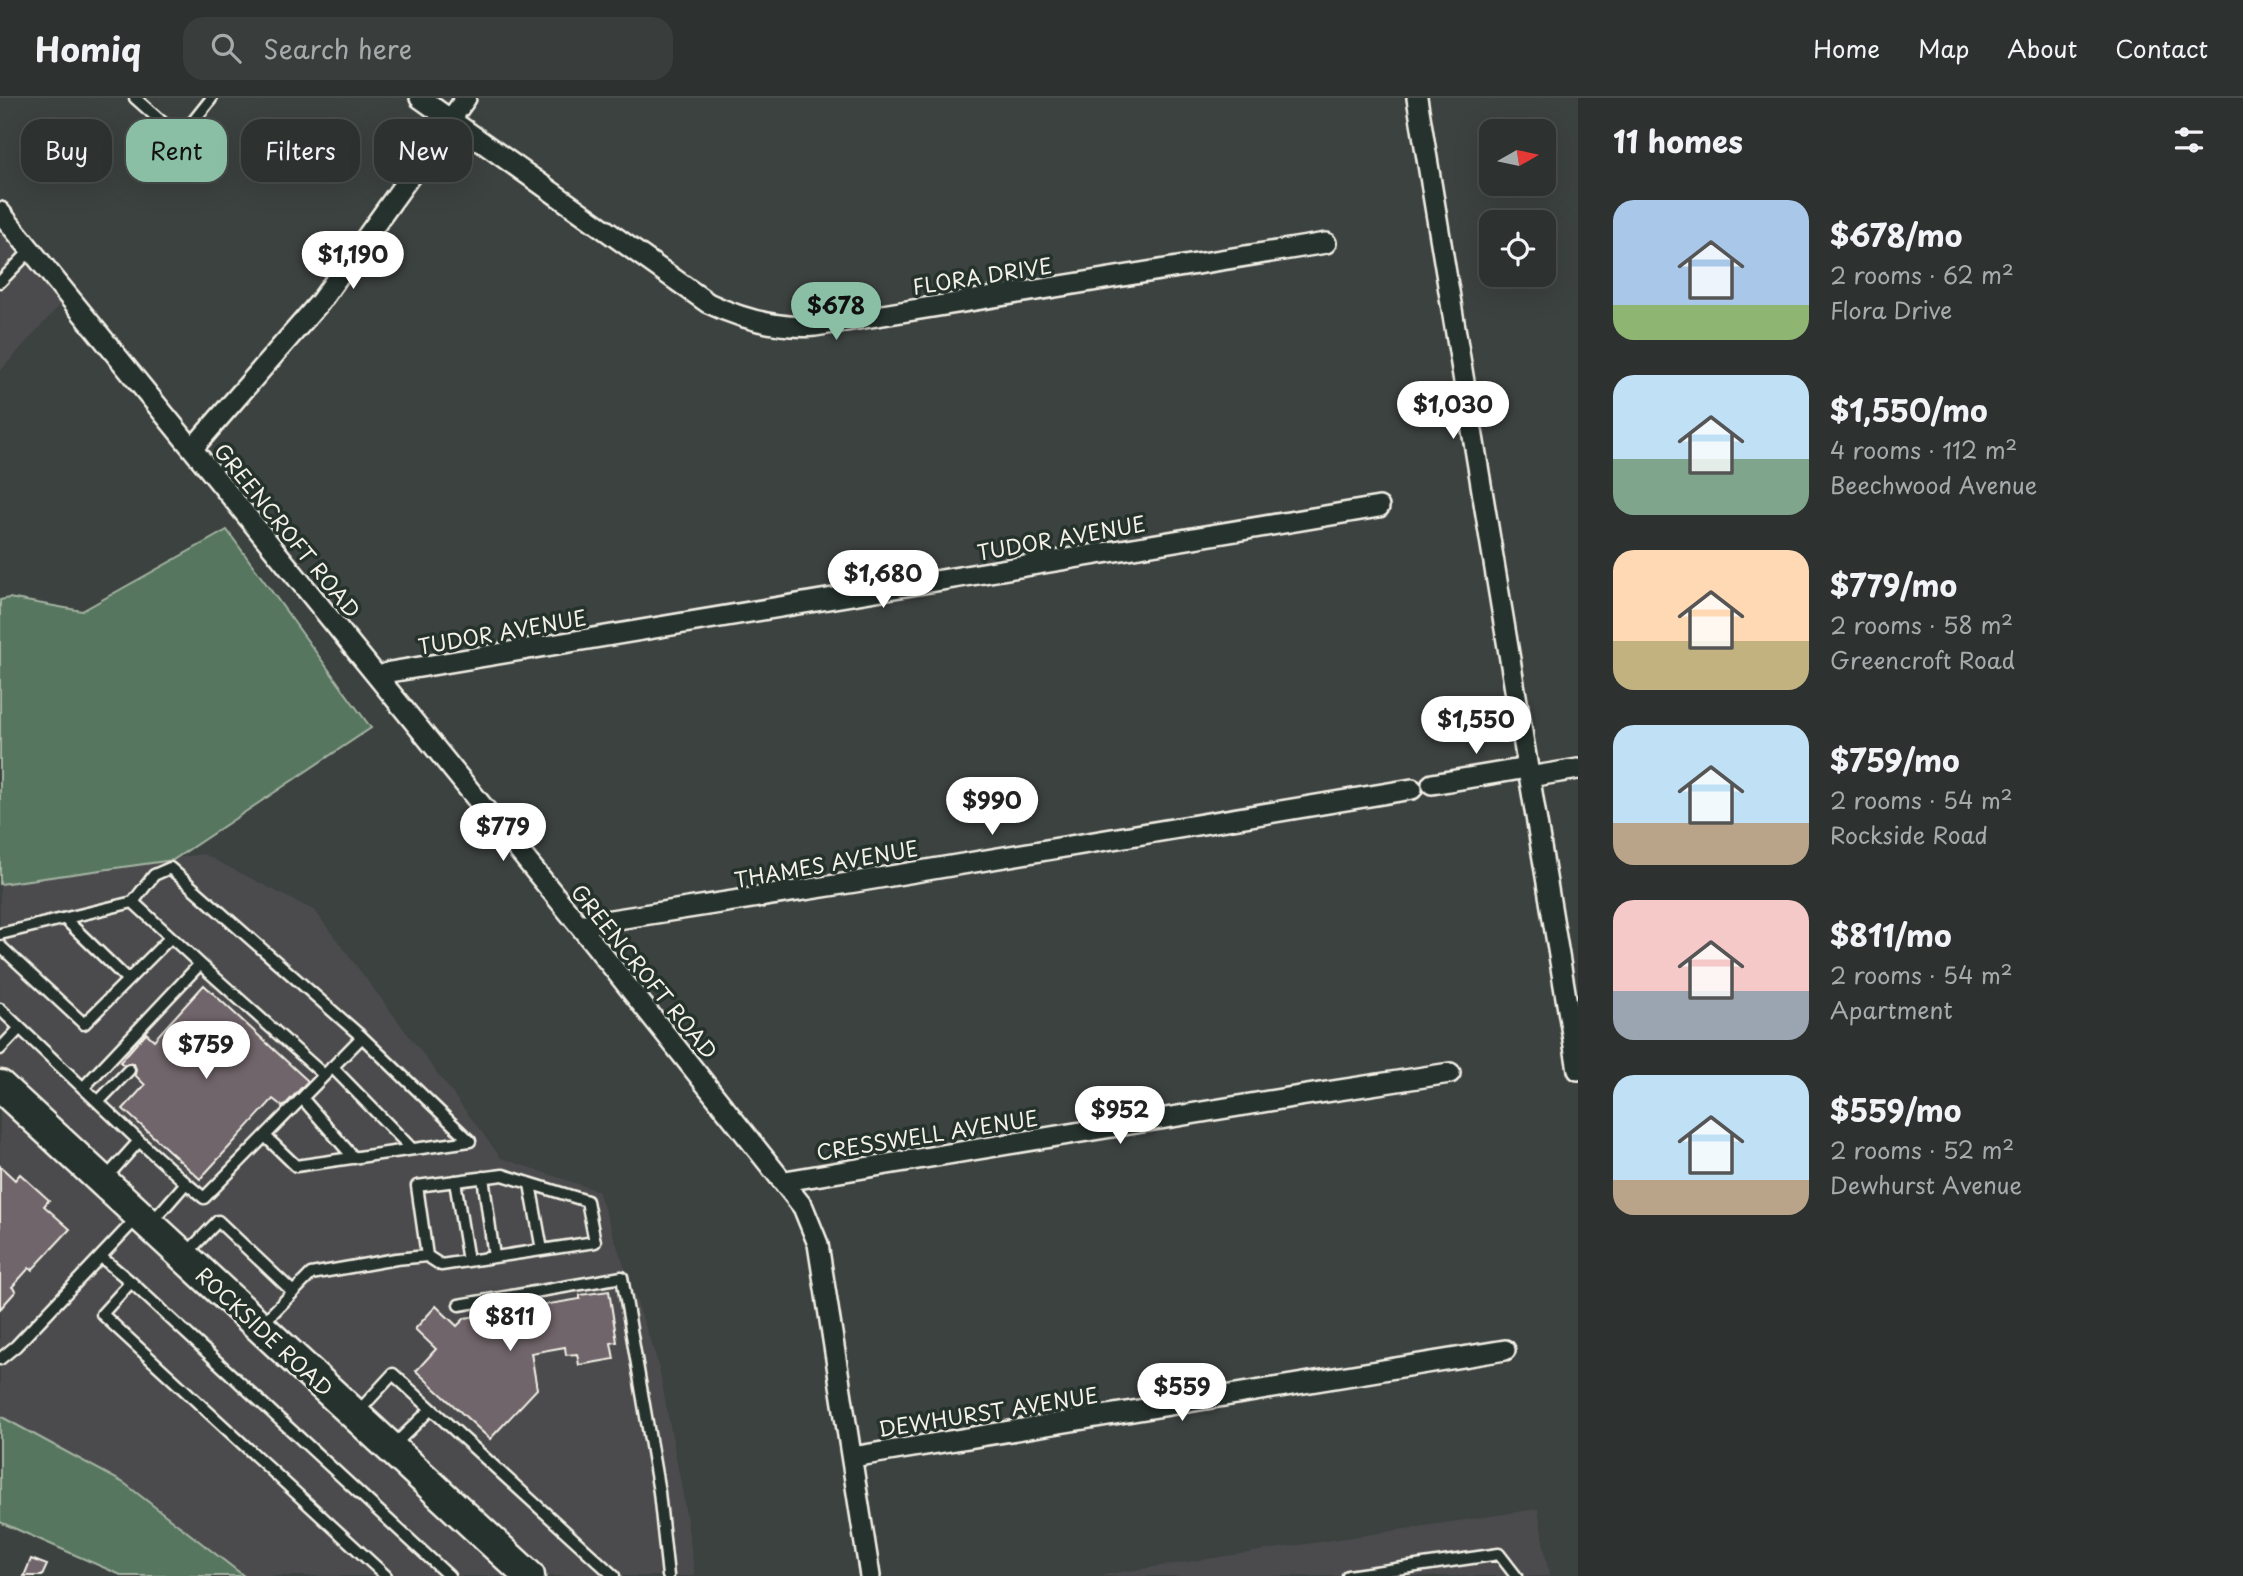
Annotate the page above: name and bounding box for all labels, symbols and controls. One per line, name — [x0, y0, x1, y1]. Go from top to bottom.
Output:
search box — [183, 17, 673, 80]
text: Homiq — [35, 23, 141, 73]
icon: search — [207, 29, 245, 67]
text: Search here — [263, 29, 412, 68]
text: Home — [1813, 30, 1880, 66]
text: Map — [1918, 30, 1969, 66]
text: About — [2007, 30, 2077, 66]
text: Contact — [2115, 30, 2208, 66]
text: 11 homes — [1613, 118, 1743, 163]
chip: Buy — [21, 119, 112, 182]
chip: Rent — [126, 119, 227, 182]
chip: Filters — [241, 119, 360, 182]
chip: New — [374, 119, 472, 182]
north arrow — [1479, 119, 1556, 196]
map controls — [1479, 119, 1556, 287]
icon: filters — [2170, 121, 2208, 159]
button: locate — [1479, 210, 1556, 287]
text: $678/mo — [1830, 212, 1962, 257]
icon: home — [1669, 228, 1753, 312]
pin: $1,190 — [296, 232, 410, 291]
text: $1,190 — [318, 236, 388, 271]
street label: FLORA DRIVE — [910, 248, 1054, 302]
text: 2 rooms · 62 m² — [1830, 257, 2014, 292]
pin: $678 — [795, 282, 877, 342]
text: $678 — [807, 287, 865, 322]
text: Flora Drive — [1830, 292, 1952, 327]
pin: $1,030 — [1396, 382, 1510, 441]
text: $1,030 — [1413, 386, 1493, 421]
text: $1,550/mo — [1830, 387, 1988, 432]
icon: home — [1669, 403, 1753, 487]
text: 4 rooms · 112 m² — [1830, 432, 2017, 467]
street label: GREENCROFT ROAD — [207, 436, 369, 624]
text: Beechwood Avenue — [1830, 467, 2037, 502]
street label: TUDOR AVENUE — [974, 506, 1148, 568]
pin: $1,680 — [826, 550, 940, 610]
text: $1,680 — [844, 555, 922, 590]
text: $779/mo — [1830, 562, 1957, 607]
icon: home — [1669, 578, 1753, 662]
street label: TUDOR AVENUE — [415, 600, 589, 662]
text: 2 rooms · 58 m² — [1830, 607, 2013, 642]
text: Greencroft Road — [1830, 642, 2015, 677]
pin: $1,550 — [1419, 696, 1533, 756]
text: $1,550 — [1437, 701, 1515, 736]
text: $759/mo — [1830, 737, 1960, 782]
icon: home — [1669, 753, 1753, 837]
pin: $990 — [951, 778, 1033, 837]
text: $990 — [962, 782, 1022, 817]
text: 2 rooms · 54 m² — [1830, 782, 2013, 817]
pin: $779 — [462, 804, 544, 863]
text: $779 — [476, 808, 530, 843]
text: Rockside Road — [1830, 817, 1988, 852]
street label: THAMES AVENUE — [731, 831, 921, 895]
street label: GREENCROFT ROAD — [564, 877, 726, 1065]
text: $811/mo — [1830, 912, 1952, 957]
icon: home — [1669, 928, 1753, 1012]
text: 2 rooms · 54 m² — [1830, 957, 2013, 992]
text: Apartment — [1830, 992, 1953, 1027]
pin: $759 — [165, 1021, 247, 1081]
text: $759 — [178, 1026, 234, 1061]
pin: $952 — [1079, 1086, 1161, 1146]
text: $559/mo — [1830, 1087, 1961, 1132]
text: $952 — [1091, 1091, 1149, 1126]
street label: CRESSWELL AVENUE — [814, 1101, 1040, 1167]
icon: home — [1669, 1103, 1753, 1187]
text: 2 rooms · 52 m² — [1830, 1132, 2014, 1167]
text: Dewhurst Avenue — [1830, 1167, 2022, 1202]
street label: ROCKSIDE ROAD — [189, 1259, 341, 1403]
pin: $811 — [469, 1294, 551, 1353]
text: $811 — [485, 1298, 535, 1333]
pin: $559 — [1141, 1364, 1223, 1423]
text: $559 — [1153, 1368, 1211, 1403]
street label: DEWHURST AVENUE — [876, 1378, 1100, 1444]

